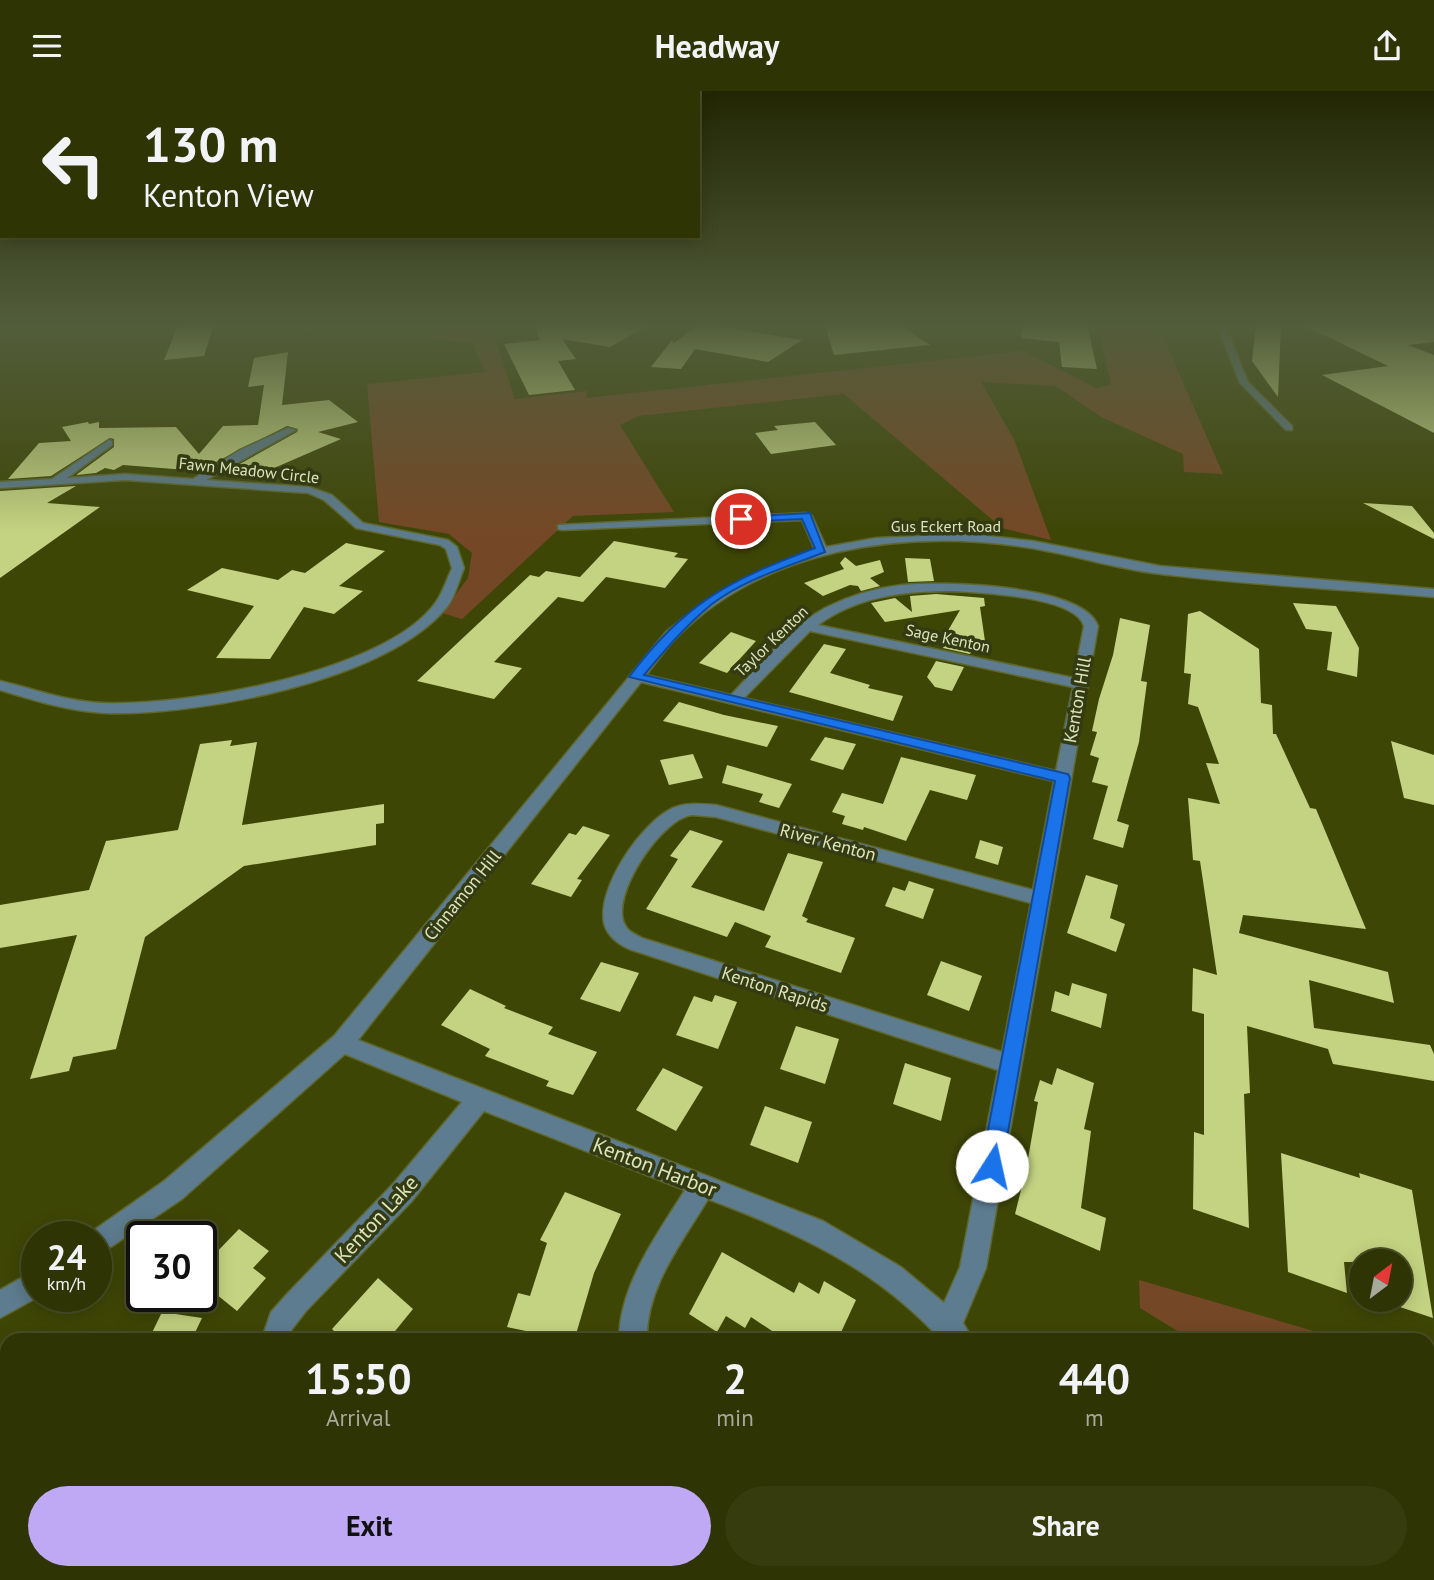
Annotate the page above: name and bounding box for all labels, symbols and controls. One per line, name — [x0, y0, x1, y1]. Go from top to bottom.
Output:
text: Headway — [655, 25, 779, 67]
icon: menu — [28, 27, 66, 65]
icon: share — [1368, 27, 1406, 65]
text: 130 m — [143, 112, 278, 176]
icon: left — [28, 119, 119, 210]
text: Kenton View — [143, 174, 314, 216]
street label: Fawn Meadow Circle — [178, 453, 320, 487]
pin — [711, 489, 771, 549]
icon: arrive — [722, 500, 760, 538]
street label: Gus Eckert Road — [891, 516, 1001, 536]
street label: Taylor Kenton — [730, 601, 812, 681]
street label: Sage Kenton — [904, 619, 992, 657]
street label: Kenton Hill — [1058, 655, 1096, 745]
street label: River Kenton — [777, 818, 879, 866]
street label: Cinnamon Hill — [418, 844, 506, 945]
street label: Kenton Rapids — [719, 961, 831, 1017]
position arrow — [955, 1129, 1029, 1203]
street label: Kenton Harbor — [589, 1131, 721, 1203]
street label: Kenton Lake — [328, 1169, 424, 1269]
speed limit sign: 30 — [126, 1221, 217, 1312]
text: 24 — [47, 1234, 86, 1280]
north arrow — [1349, 1249, 1412, 1313]
map controls — [1349, 1249, 1412, 1312]
text: km/h — [47, 1272, 86, 1295]
text: 15:50 — [305, 1351, 411, 1406]
text: 2 — [723, 1351, 747, 1406]
text: 440 — [1059, 1351, 1130, 1406]
text: Arrival — [326, 1403, 390, 1432]
text: min — [716, 1403, 754, 1432]
text: m — [1085, 1403, 1104, 1432]
button: Exit — [28, 1486, 711, 1566]
button: Share — [725, 1486, 1407, 1566]

